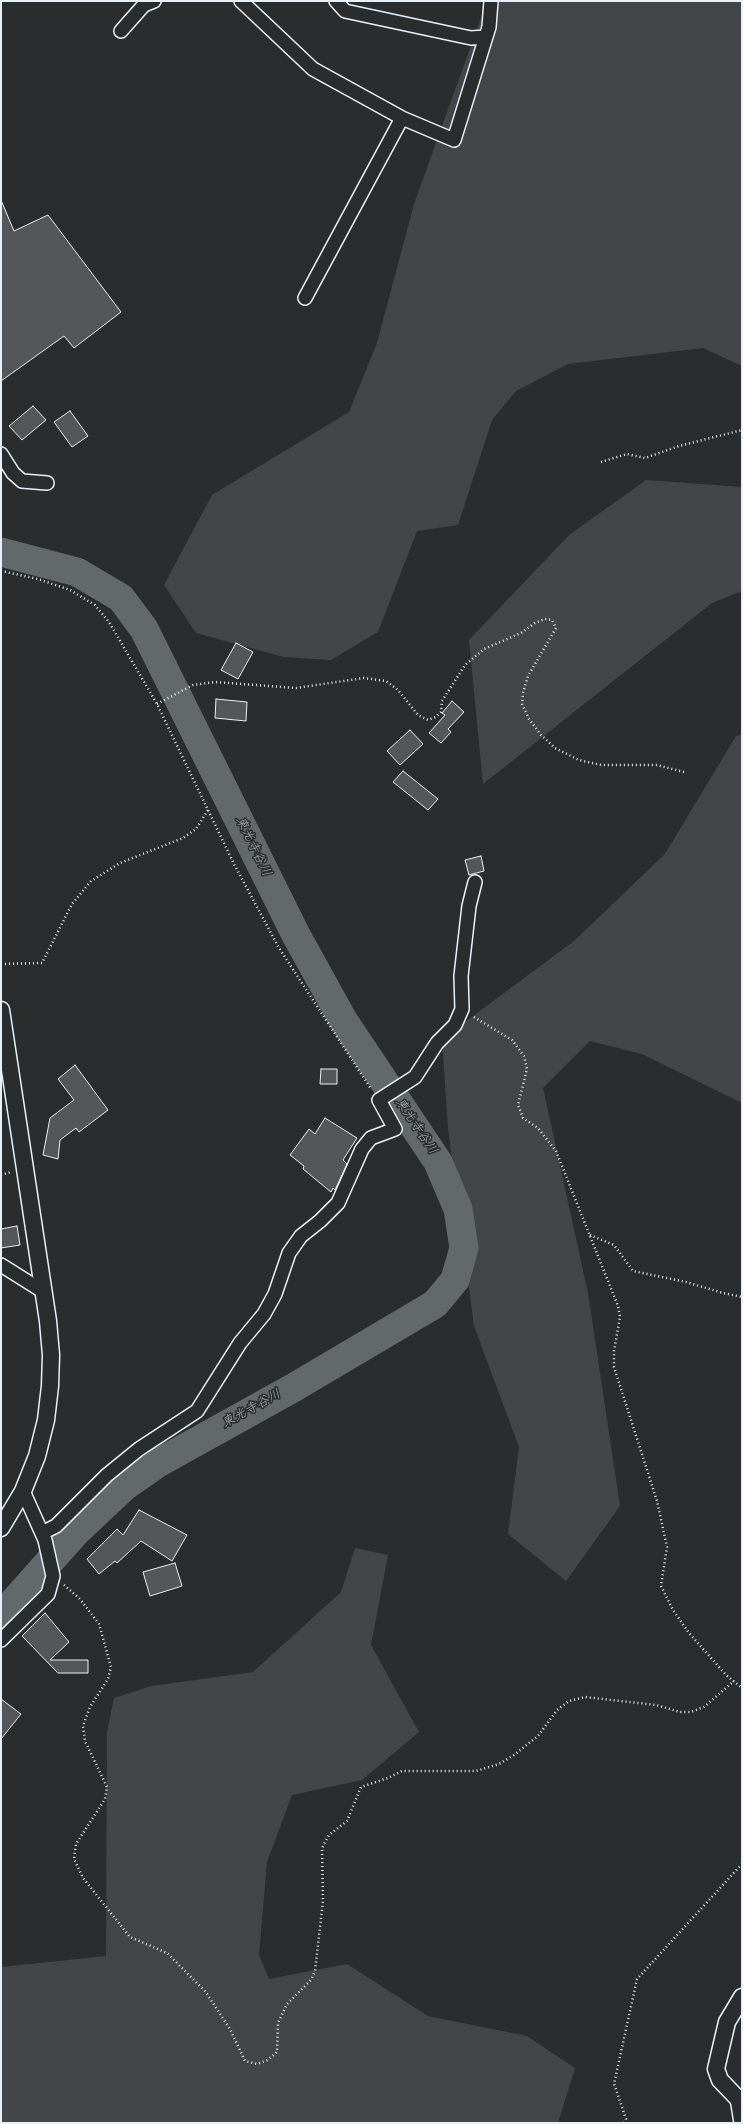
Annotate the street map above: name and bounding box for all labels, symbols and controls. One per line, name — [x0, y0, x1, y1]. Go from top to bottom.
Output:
water label: 東光寺谷川 — [231, 814, 273, 880]
water label: 東光寺谷川 — [390, 1096, 440, 1158]
water label: 東光寺谷川 — [220, 1387, 284, 1433]

